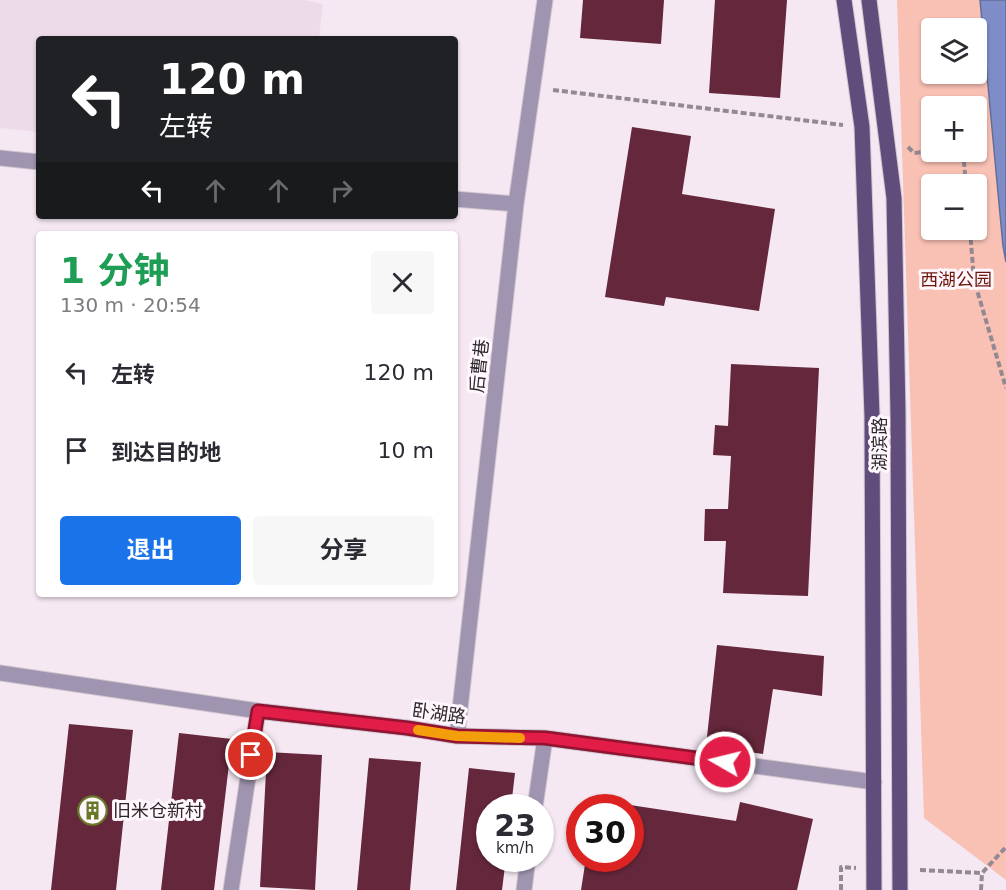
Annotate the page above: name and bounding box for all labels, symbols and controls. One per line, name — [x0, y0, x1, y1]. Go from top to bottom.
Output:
map controls — [921, 18, 987, 240]
button: layers — [921, 18, 987, 84]
text: 120 m — [159, 55, 305, 104]
icon: left — [60, 60, 138, 138]
button: + — [921, 96, 987, 162]
text: 左转 — [159, 111, 213, 142]
icon: left — [136, 174, 169, 207]
icon: ahead — [199, 174, 232, 207]
icon: ahead — [262, 174, 295, 207]
icon: right — [325, 174, 358, 207]
button: − — [921, 174, 987, 240]
text: 1 分钟 — [60, 250, 170, 291]
button: close — [371, 251, 434, 314]
park label: 西湖公园 — [920, 269, 992, 290]
text: 130 m · 20:54 — [60, 293, 201, 317]
street label: 后曹巷 — [466, 338, 492, 394]
icon: left — [60, 356, 93, 389]
text: 120 m — [364, 360, 434, 385]
text: 左转 — [111, 362, 155, 387]
street label: 湖滨路 — [869, 417, 890, 471]
icon: arrive — [60, 434, 93, 467]
text: 10 m — [378, 438, 434, 463]
text: 到达目的地 — [111, 440, 221, 465]
button: 退出 — [60, 516, 241, 585]
button: 分享 — [253, 516, 434, 585]
street label: 卧湖路 — [411, 699, 467, 727]
pin — [225, 729, 276, 780]
position arrow — [693, 730, 757, 794]
icon: arrive — [234, 738, 267, 771]
building icon: 旧米仓新村 — [76, 794, 108, 826]
speed limit sign: 30 — [566, 794, 644, 872]
place label: 旧米仓新村 — [113, 800, 203, 821]
text: 23 — [494, 808, 536, 843]
text: km/h — [496, 839, 534, 857]

